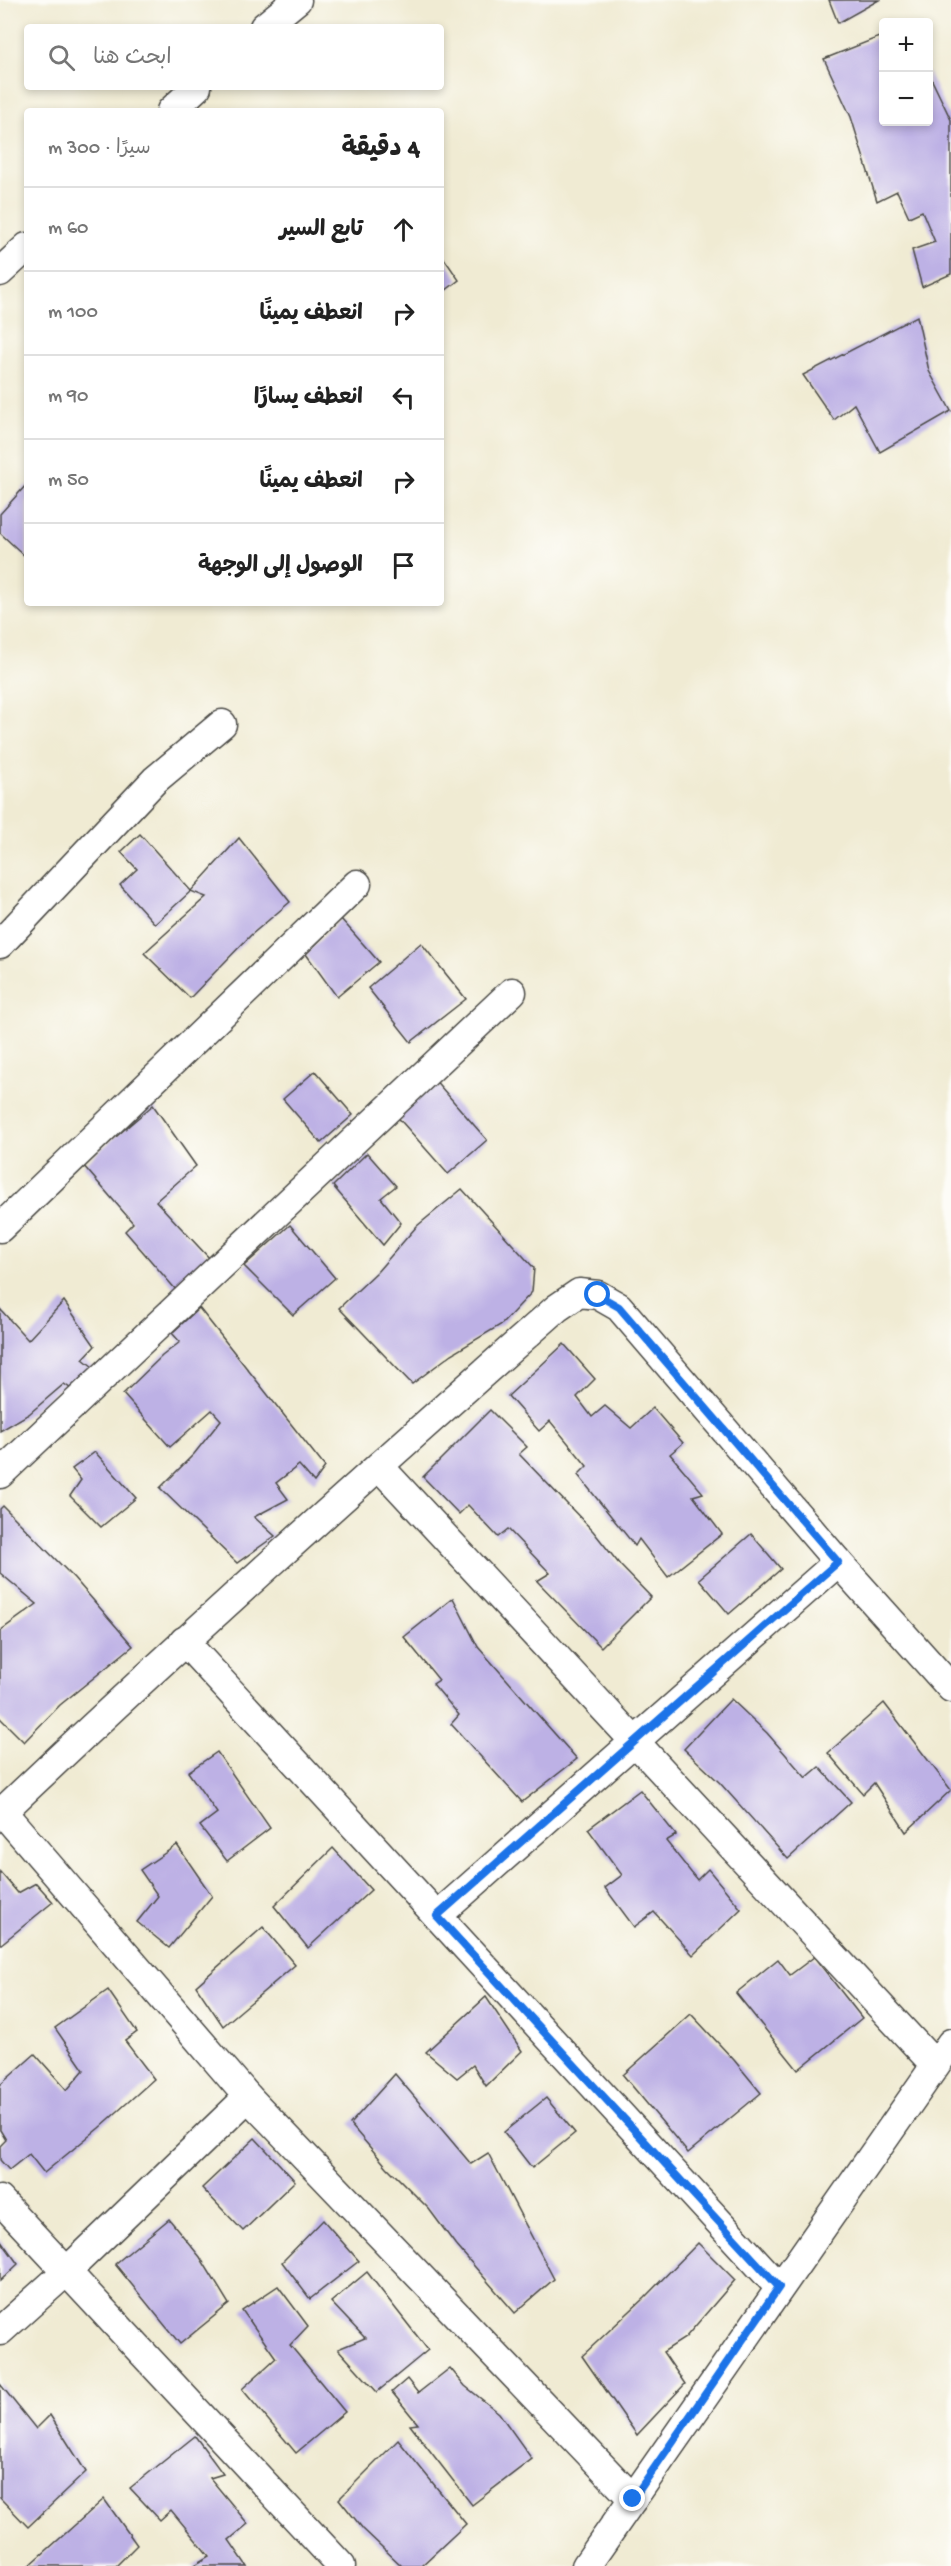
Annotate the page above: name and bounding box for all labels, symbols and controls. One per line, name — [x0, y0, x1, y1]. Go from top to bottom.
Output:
map controls — [879, 18, 933, 126]
button: + — [879, 18, 933, 72]
search box — [24, 24, 444, 90]
icon: search — [45, 41, 78, 74]
text: ابحث هنا — [93, 46, 172, 72]
button: − — [879, 72, 933, 126]
text: 4 دقيقة — [342, 135, 420, 166]
text: سيرًا · 300 m — [48, 138, 151, 161]
icon: ahead — [387, 213, 420, 246]
text: 60 m — [48, 218, 88, 241]
text: تابع السير — [279, 218, 363, 244]
icon: right — [387, 297, 420, 330]
text: 100 m — [48, 302, 98, 325]
text: انعطف يمينًا — [260, 302, 363, 328]
icon: left — [387, 381, 420, 414]
text: 90 m — [48, 386, 88, 409]
text: انعطف يسارًا — [254, 386, 363, 412]
icon: right — [387, 465, 420, 498]
text: 50 m — [48, 470, 89, 493]
text: انعطف يمينًا — [260, 470, 363, 496]
icon: arrive — [387, 549, 420, 582]
text: الوصول إلى الوجهة — [198, 554, 363, 580]
route start — [584, 1281, 610, 1307]
route end — [619, 2485, 645, 2511]

